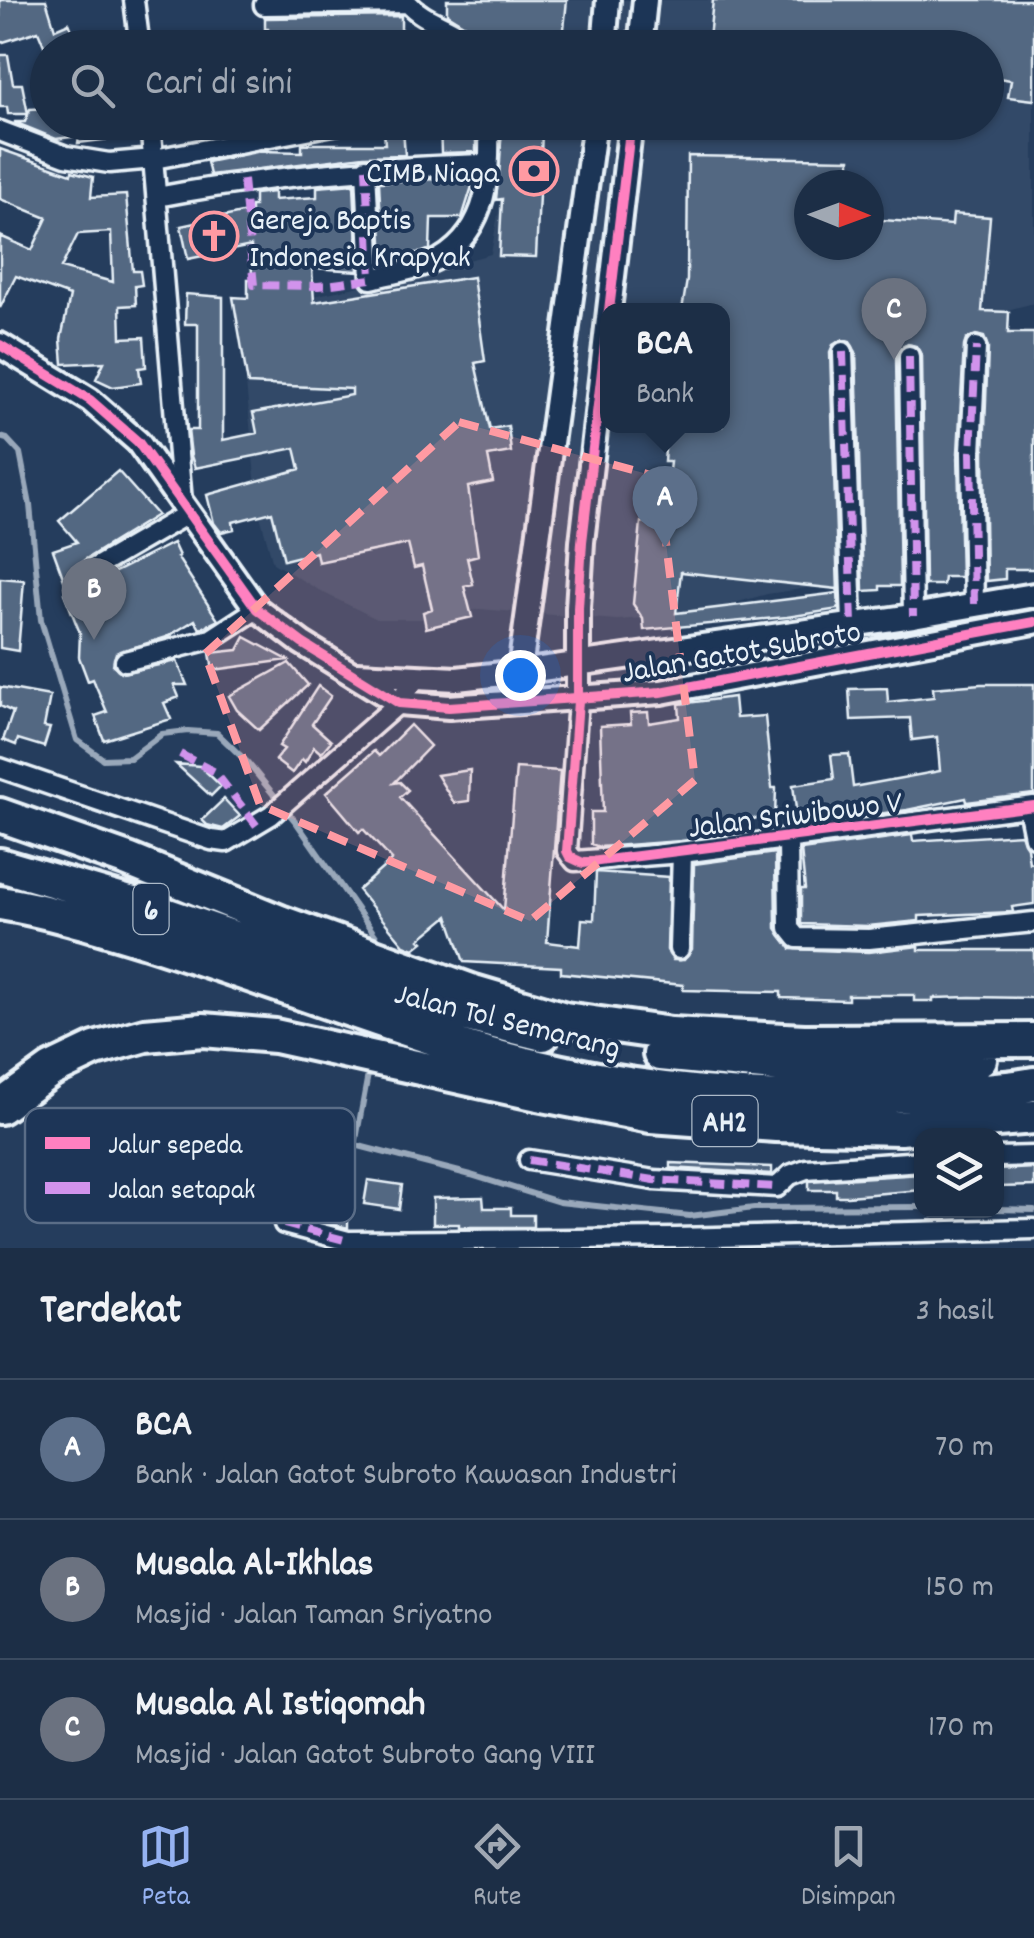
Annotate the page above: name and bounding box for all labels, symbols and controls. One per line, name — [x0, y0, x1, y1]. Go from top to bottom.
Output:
search box — [30, 30, 1004, 140]
icon: search — [65, 58, 120, 113]
text: Cari di sini — [145, 58, 292, 113]
bank icon: CIMB Niaga — [508, 145, 560, 197]
place label: CIMB Niaga — [366, 153, 500, 199]
north arrow — [794, 170, 884, 260]
place label: Gereja Baptis Indonesia Krapyak — [249, 200, 471, 283]
church icon: Gereja Baptis Indonesia Krapyak — [188, 210, 240, 262]
pin: C — [862, 278, 926, 360]
popup — [600, 303, 730, 433]
text: BCA — [636, 318, 694, 373]
text: Bank — [636, 373, 694, 419]
pin: A — [632, 466, 698, 548]
pin: B — [62, 558, 126, 640]
street label: Jalan Gatot Subroto — [619, 611, 865, 699]
your location — [495, 650, 546, 701]
street label: Jalan Sriwibowo V — [686, 782, 906, 854]
road number: 6 — [134, 884, 168, 934]
street label: Jalan Tol Semarang — [389, 974, 625, 1074]
road number: AH2 — [692, 1096, 758, 1146]
legend — [25, 1108, 355, 1223]
text: Jalur sepeda — [108, 1128, 243, 1168]
map controls — [914, 1128, 1004, 1218]
button: layers — [914, 1128, 1004, 1218]
text: Jalan setapak — [108, 1173, 256, 1213]
text: Terdekat — [40, 1283, 181, 1343]
text: 3 hasil — [916, 1290, 994, 1336]
text: BCA — [135, 1399, 193, 1454]
text: A — [64, 1426, 81, 1472]
text: 70 m — [935, 1426, 994, 1472]
text: Bank · Jalan Gatot Subroto Kawasan Industri — [135, 1454, 677, 1500]
text: Musala Al-Ikhlas — [135, 1539, 373, 1594]
text: B — [65, 1566, 80, 1612]
text: 150 m — [925, 1566, 994, 1612]
text: Masjid · Jalan Taman Sriyatno — [135, 1594, 492, 1640]
text: Musala Al Istiqomah — [135, 1679, 425, 1734]
text: C — [65, 1706, 80, 1752]
text: 170 m — [928, 1706, 994, 1752]
text: Masjid · Jalan Gatot Subroto Gang VIII — [135, 1734, 595, 1780]
tab: Peta — [138, 1819, 193, 1919]
tab: Rute — [470, 1819, 525, 1919]
tab: Disimpan — [801, 1819, 896, 1919]

